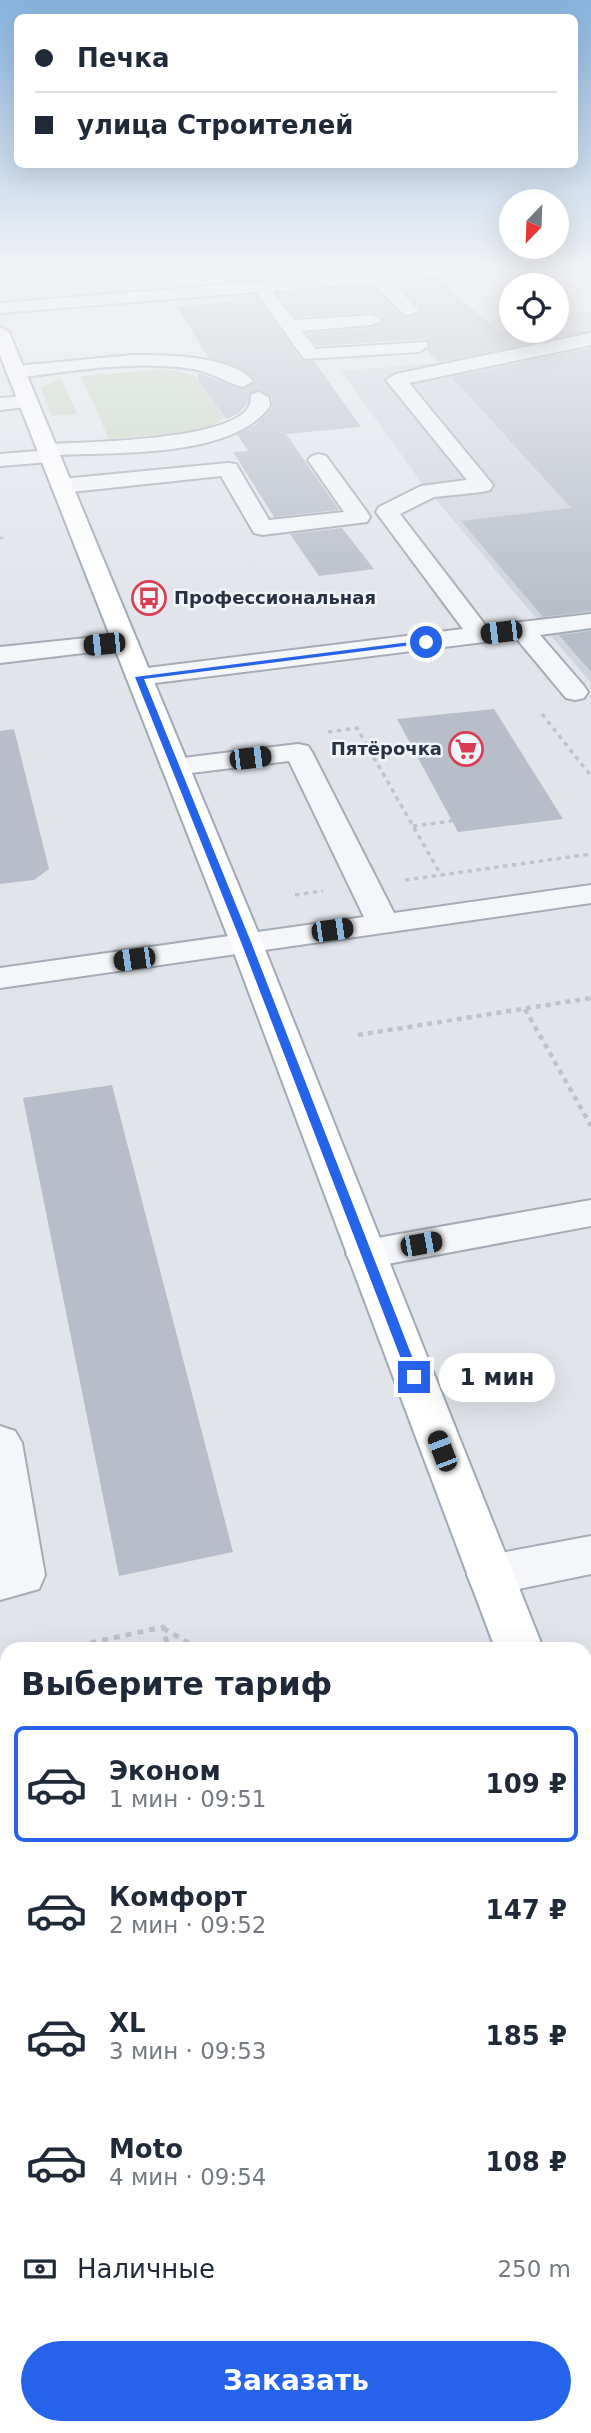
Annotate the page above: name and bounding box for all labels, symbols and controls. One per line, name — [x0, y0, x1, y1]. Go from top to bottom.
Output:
text: Печка — [77, 43, 169, 73]
text: улица Строителей — [77, 110, 354, 140]
north arrow — [499, 189, 569, 259]
map controls — [499, 189, 569, 343]
button: locate — [499, 273, 569, 343]
bus stop icon: Профессиональная — [130, 579, 168, 617]
place label: Профессиональная — [174, 587, 376, 608]
car — [479, 619, 524, 645]
route start — [410, 626, 442, 658]
car — [83, 631, 126, 657]
supermarket icon: Пятёрочка — [447, 730, 485, 768]
place label: Пятёрочка — [331, 738, 442, 759]
car — [228, 745, 273, 771]
car — [310, 917, 355, 943]
car — [112, 946, 157, 972]
car — [399, 1230, 444, 1258]
callout: 1 мин — [438, 1352, 554, 1402]
route end — [398, 1361, 430, 1393]
text: 1 мин — [460, 1364, 534, 1390]
car — [425, 1428, 460, 1474]
text: Выберите тариф — [21, 1665, 332, 1703]
icon: car — [25, 1753, 88, 1816]
text: Эконом — [109, 1756, 221, 1786]
text: 109 ₽ — [486, 1769, 567, 1799]
text: 1 мин · 09:51 — [109, 1786, 267, 1812]
icon: car — [25, 1879, 88, 1942]
text: Комфорт — [109, 1882, 247, 1912]
text: 147 ₽ — [486, 1895, 567, 1925]
text: 2 мин · 09:52 — [109, 1912, 267, 1938]
icon: car — [25, 2005, 88, 2068]
text: XL — [109, 2008, 146, 2038]
text: 185 ₽ — [486, 2021, 567, 2051]
text: 3 мин · 09:53 — [109, 2038, 267, 2064]
icon: car — [25, 2131, 88, 2194]
text: Moto — [109, 2134, 183, 2164]
text: 108 ₽ — [486, 2147, 567, 2177]
text: 4 мин · 09:54 — [109, 2164, 267, 2190]
icon: cash — [21, 2250, 59, 2288]
text: Наличные — [77, 2254, 215, 2284]
text: 250 m — [497, 2256, 571, 2282]
button: Заказать — [21, 2341, 571, 2421]

